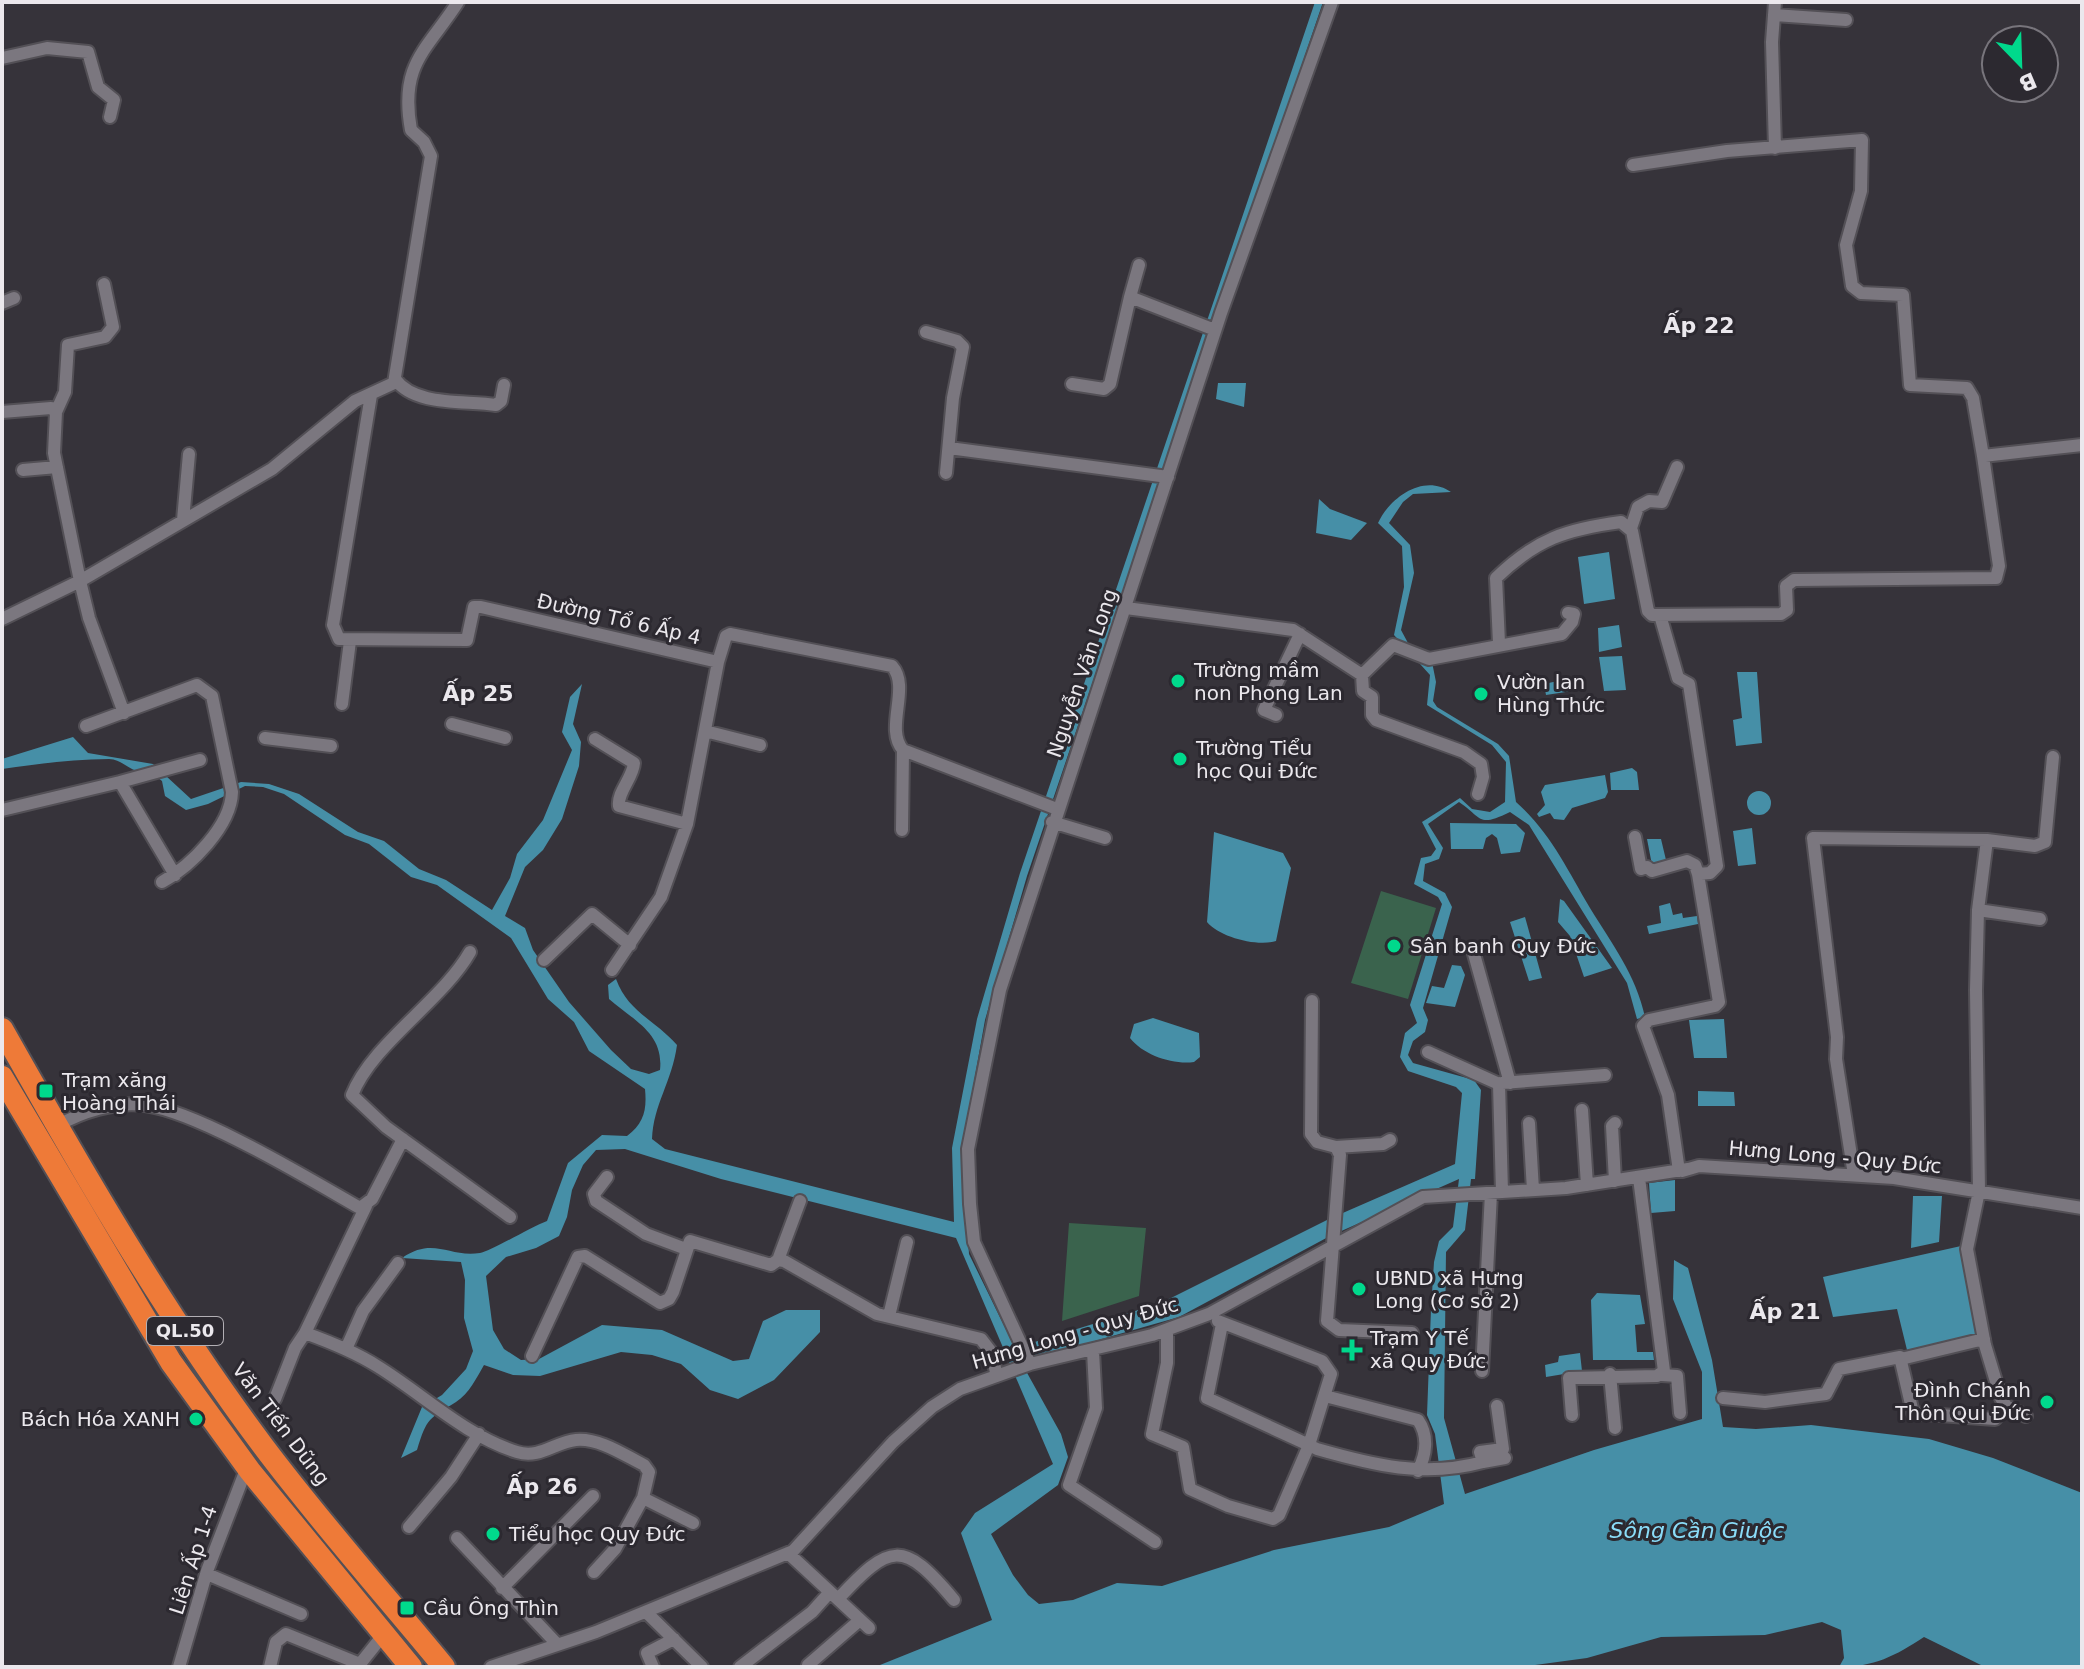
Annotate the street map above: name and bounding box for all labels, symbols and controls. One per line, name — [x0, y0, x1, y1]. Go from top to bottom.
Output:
north arrow — [1980, 24, 2060, 104]
text: B — [2015, 67, 2040, 97]
district label: Ấp 22 — [1663, 310, 1735, 338]
street label: Nguyễn Văn Long — [1042, 585, 1122, 761]
street label: Đường Tổ 6 Ấp 4 — [535, 587, 704, 650]
place label: Trường mầm non Phong Lan — [1193, 658, 1343, 705]
place label: Vườn lan Hùng Thức — [1497, 670, 1605, 717]
marker: Trường mầm non Phong Lan — [1169, 672, 1187, 690]
district label: Ấp 25 — [442, 678, 514, 706]
marker: Vườn lan Hùng Thức — [1472, 685, 1490, 703]
place label: Trường Tiểu học Qui Đức — [1195, 736, 1318, 783]
marker: Trường Tiểu học Qui Đức — [1171, 750, 1189, 768]
place label: Sân banh Quy Đức — [1410, 934, 1596, 958]
marker: Sân banh Quy Đức — [1385, 937, 1403, 955]
place label: Trạm xăng Hoàng Thái — [61, 1068, 176, 1115]
marker: Trạm xăng Hoàng Thái — [37, 1082, 55, 1100]
street label: Hưng Long - Quy Đức — [1728, 1136, 1942, 1178]
place label: UBND xã Hưng Long (Cơ sở 2) — [1375, 1266, 1524, 1313]
marker: UBND xã Hưng Long (Cơ sở 2) — [1350, 1280, 1368, 1298]
street label: Hưng Long - Quy Đức — [969, 1292, 1181, 1374]
district label: Ấp 21 — [1749, 1296, 1821, 1324]
road number: QL.50 — [147, 1317, 223, 1345]
place label: Trạm Y Tế xã Quy Đức — [1369, 1326, 1486, 1373]
marker: Trạm Y Tế xã Quy Đức — [1341, 1339, 1363, 1361]
street label: Văn Tiến Dũng — [227, 1358, 335, 1490]
place label: Đình Chánh Thôn Qui Đức — [1894, 1378, 2031, 1425]
marker: Đình Chánh Thôn Qui Đức — [2038, 1393, 2056, 1411]
place label: Bách Hóa XANH — [21, 1407, 180, 1431]
marker: Bách Hóa XANH — [187, 1410, 205, 1428]
district label: Ấp 26 — [506, 1471, 578, 1499]
street label: Liên Ấp 1-4 — [163, 1502, 222, 1618]
water label: Sông Cần Giuộc — [1610, 1518, 1784, 1543]
place label: Tiểu học Quy Đức — [508, 1522, 686, 1546]
marker: Tiểu học Quy Đức — [484, 1525, 502, 1543]
place label: Cầu Ông Thìn — [423, 1596, 559, 1620]
marker: Cầu Ông Thìn — [398, 1599, 416, 1617]

